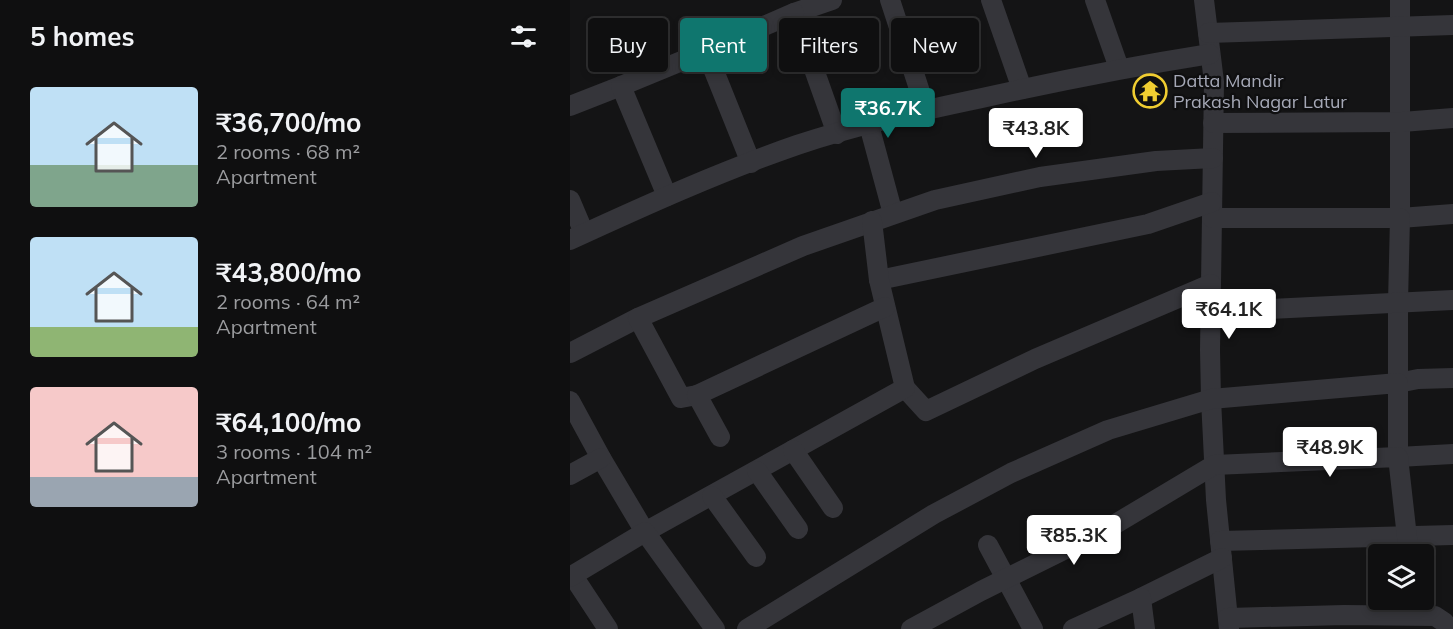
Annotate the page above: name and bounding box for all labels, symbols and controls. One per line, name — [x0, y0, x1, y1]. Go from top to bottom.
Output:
chip: Buy — [588, 18, 668, 72]
chip: Rent — [680, 18, 767, 72]
chip: Filters — [779, 18, 879, 72]
chip: New — [891, 18, 979, 72]
text: 5 homes — [30, 20, 134, 53]
icon: filters — [507, 20, 540, 53]
place label: Datta Mandir Prakash Nagar Latur — [1173, 69, 1347, 113]
temple icon: Datta Mandir Prakash Nagar Latur — [1132, 73, 1168, 109]
pin: ₹36.7K — [839, 88, 937, 139]
text: ₹36.7K — [855, 95, 921, 120]
text: ₹36,700/mo — [216, 106, 361, 139]
pin: ₹43.8K — [987, 108, 1085, 159]
icon: home — [78, 111, 150, 183]
text: ₹43.8K — [1003, 115, 1069, 140]
text: 2 rooms · 68 m² — [216, 139, 360, 164]
text: Apartment — [216, 164, 317, 189]
text: ₹43,800/mo — [216, 256, 361, 289]
icon: home — [78, 261, 150, 333]
text: 2 rooms · 64 m² — [216, 289, 360, 314]
pin: ₹64.1K — [1180, 289, 1278, 340]
text: ₹64.1K — [1196, 296, 1262, 321]
text: Apartment — [216, 314, 317, 339]
text: ₹64,100/mo — [216, 406, 361, 439]
icon: home — [78, 411, 150, 483]
pin: ₹48.9K — [1281, 427, 1379, 478]
text: ₹48.9K — [1297, 434, 1363, 459]
text: 3 rooms · 104 m² — [216, 439, 372, 464]
text: Apartment — [216, 464, 317, 489]
pin: ₹85.3K — [1025, 515, 1123, 566]
text: ₹85.3K — [1041, 522, 1107, 547]
map controls — [1368, 544, 1434, 610]
button: layers — [1368, 544, 1434, 610]

